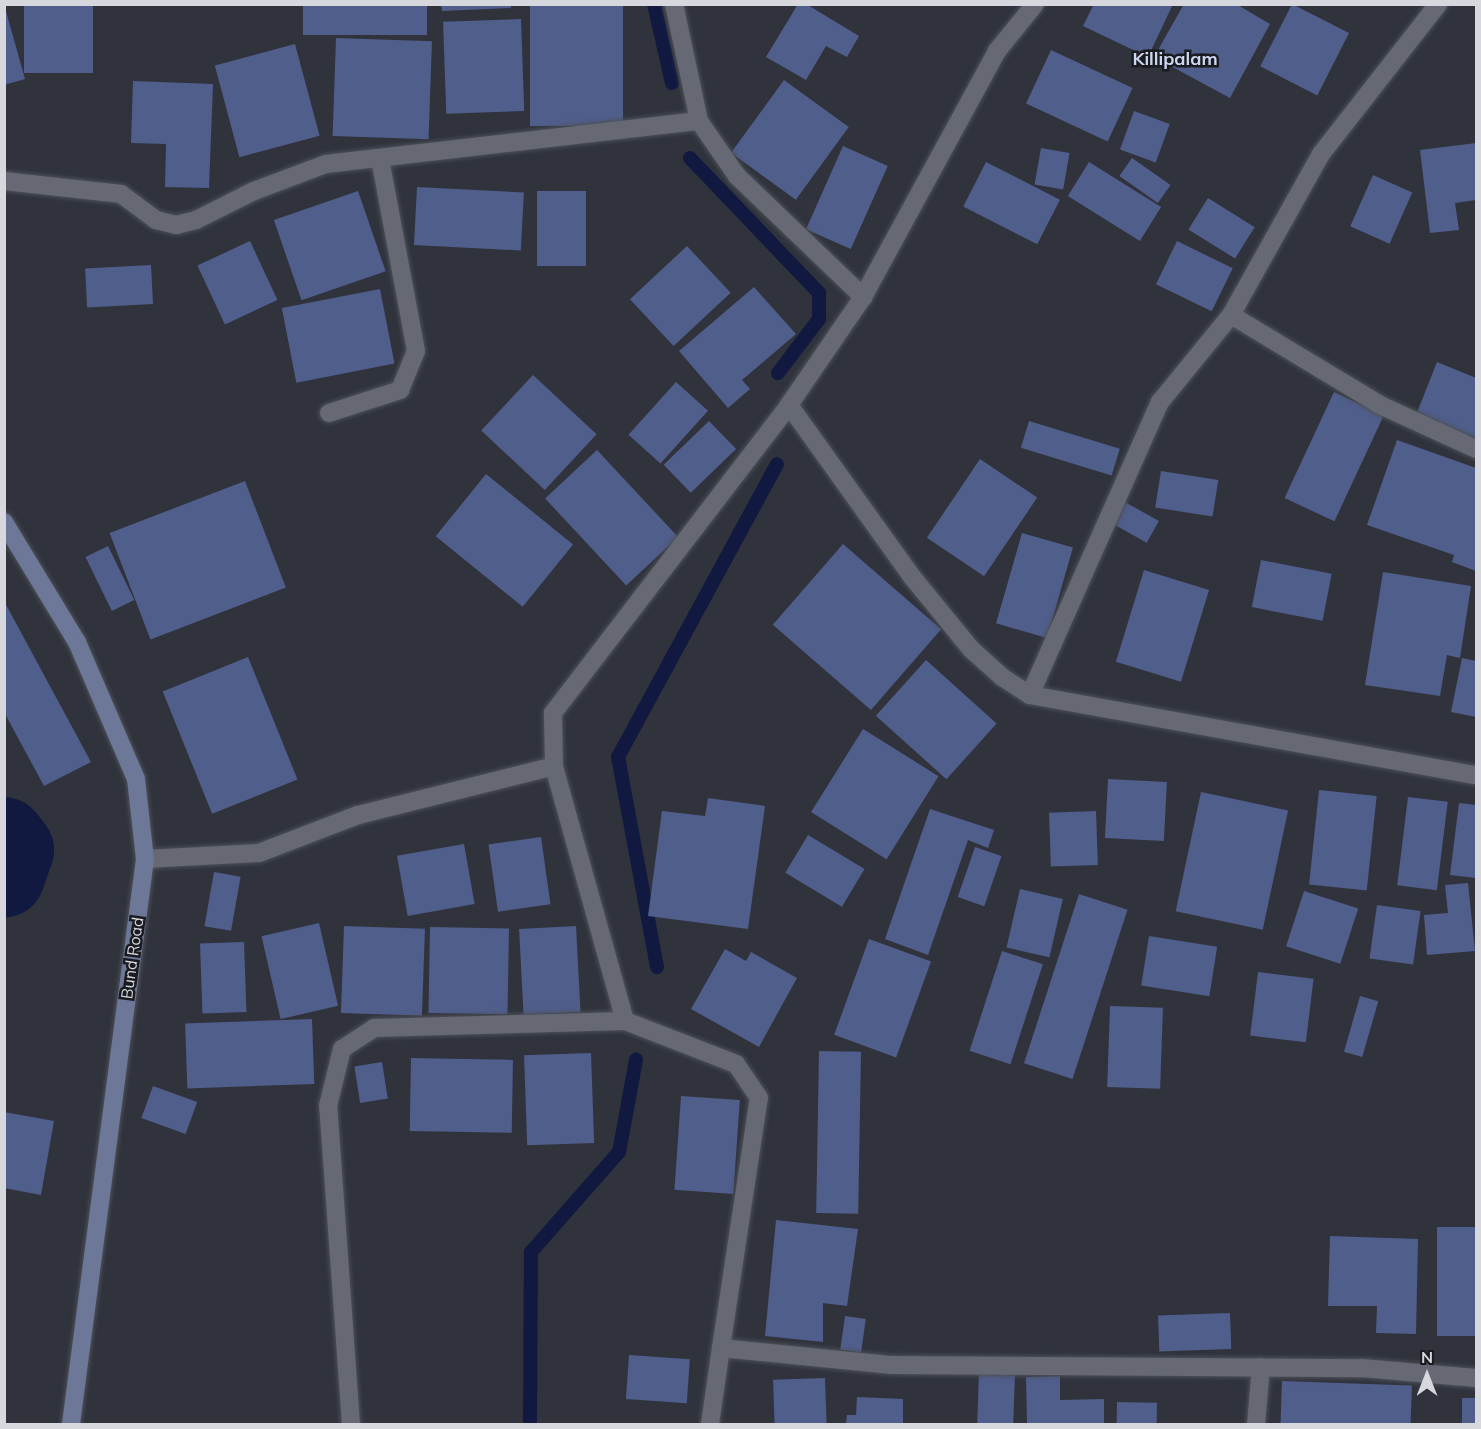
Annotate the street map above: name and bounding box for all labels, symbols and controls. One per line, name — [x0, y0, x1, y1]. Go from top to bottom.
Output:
district label: Killipalam — [1132, 48, 1218, 70]
street label: Bund Road — [117, 916, 147, 1000]
north arrow — [1397, 1345, 1457, 1405]
text: N — [1421, 1347, 1433, 1367]

